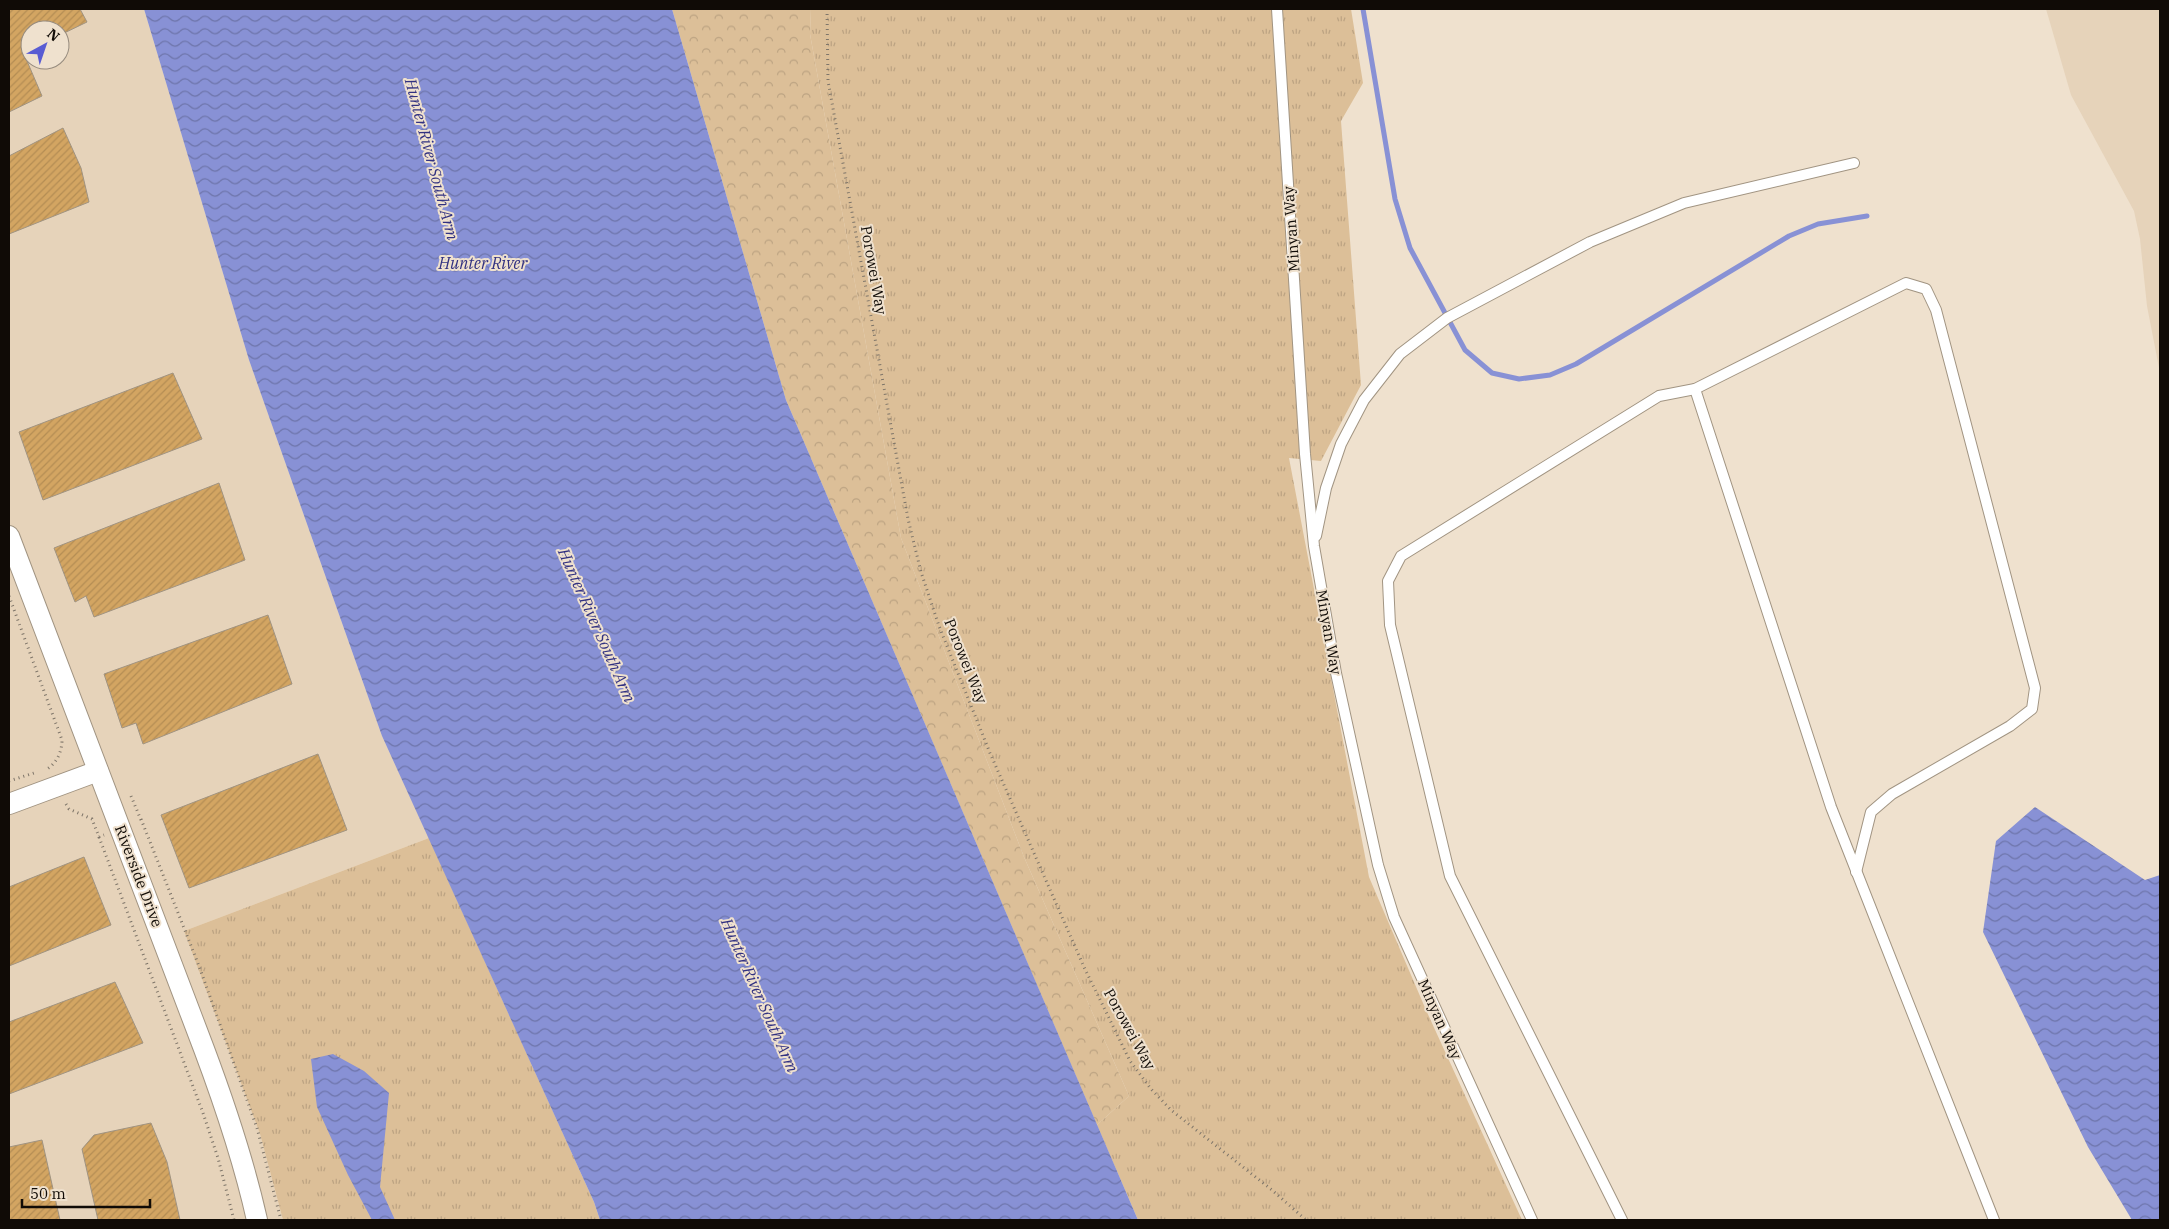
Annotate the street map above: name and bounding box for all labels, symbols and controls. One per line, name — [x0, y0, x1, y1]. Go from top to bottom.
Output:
north arrow — [20, 20, 70, 70]
text: N — [43, 25, 63, 45]
water label: Hunter River South Arm — [401, 75, 463, 242]
street label: Minyan Way — [1279, 185, 1303, 273]
street label: Porowei Way — [857, 224, 891, 316]
water label: Hunter River — [438, 253, 528, 273]
water label: Hunter River South Arm — [554, 544, 640, 706]
street label: Minyan Way — [1312, 588, 1346, 676]
street label: Porowei Way — [940, 616, 992, 706]
street label: Riverside Drive — [111, 822, 167, 930]
water label: Hunter River South Arm — [717, 914, 803, 1076]
street label: Minyan Way — [1414, 976, 1466, 1062]
street label: Porowei Way — [1100, 985, 1160, 1073]
scale bar — [22, 1176, 150, 1208]
text: 50 m — [30, 1184, 66, 1203]

